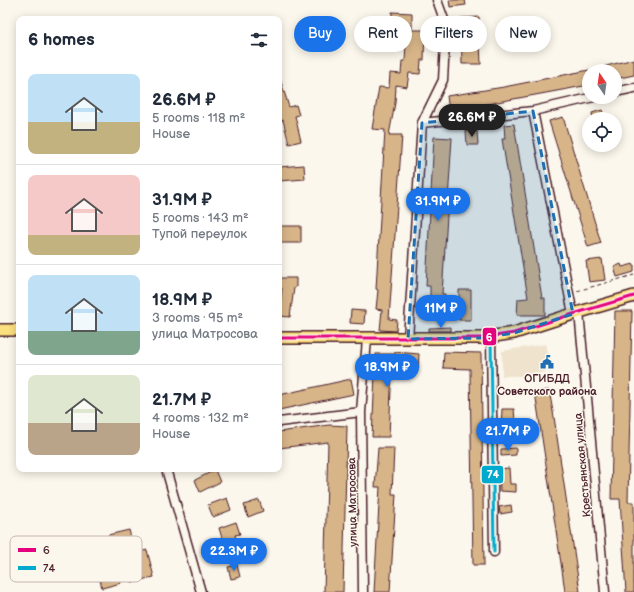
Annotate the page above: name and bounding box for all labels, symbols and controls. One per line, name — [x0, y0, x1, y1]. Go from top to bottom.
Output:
chip: Buy — [294, 16, 346, 52]
chip: Rent — [354, 16, 412, 52]
chip: Filters — [420, 16, 487, 52]
chip: New — [495, 16, 551, 52]
icon: filters — [248, 29, 270, 51]
text: 6 homes — [28, 30, 95, 50]
north arrow — [582, 64, 622, 104]
map controls — [582, 64, 622, 152]
icon: home — [60, 90, 108, 138]
text: 26.6M ₽ — [152, 90, 216, 110]
pin: 26.6M ₽ — [435, 104, 509, 138]
text: 26.6M ₽ — [448, 109, 496, 125]
text: 5 rooms · 118 m² — [152, 110, 245, 126]
button: locate — [582, 112, 622, 152]
text: House — [152, 126, 190, 142]
pin: 31.9M ₽ — [401, 188, 475, 222]
text: 31.9M ₽ — [152, 190, 212, 210]
icon: home — [60, 191, 108, 239]
text: 31.9M ₽ — [415, 193, 461, 209]
text: 5 rooms · 143 m² — [152, 210, 249, 226]
text: Тупой переулок — [152, 226, 247, 242]
text: 18.9M ₽ — [152, 290, 212, 310]
icon: home — [60, 291, 108, 339]
pin: 11M ₽ — [413, 295, 469, 329]
text: 11M ₽ — [424, 300, 458, 316]
text: 3 rooms · 95 m² — [152, 310, 243, 326]
text: улица Матросова — [152, 326, 258, 342]
line badge: 6 — [482, 327, 497, 346]
text: 6 — [486, 331, 493, 344]
pin: 18.9M ₽ — [350, 354, 424, 388]
public building icon: ОГИБДД Советского района — [539, 354, 555, 370]
text: 18.9M ₽ — [364, 359, 410, 375]
place label: ОГИБДД Советского района — [497, 372, 597, 398]
text: 21.7M ₽ — [152, 390, 211, 410]
icon: home — [60, 391, 108, 439]
text: 4 rooms · 132 m² — [152, 410, 249, 426]
street label: Крестьянская улица — [571, 412, 594, 518]
pin: 21.7M ₽ — [471, 418, 545, 452]
text: 21.7M ₽ — [485, 423, 531, 439]
text: House — [152, 426, 190, 442]
street label: улица Матросова — [345, 457, 360, 547]
line badge: 74 — [481, 465, 504, 484]
text: 74 — [487, 468, 500, 481]
legend — [10, 536, 142, 582]
pin: 22.3M ₽ — [197, 538, 271, 572]
text: 22.3M ₽ — [210, 543, 258, 559]
text: 6 — [43, 544, 50, 557]
text: 74 — [43, 562, 55, 575]

